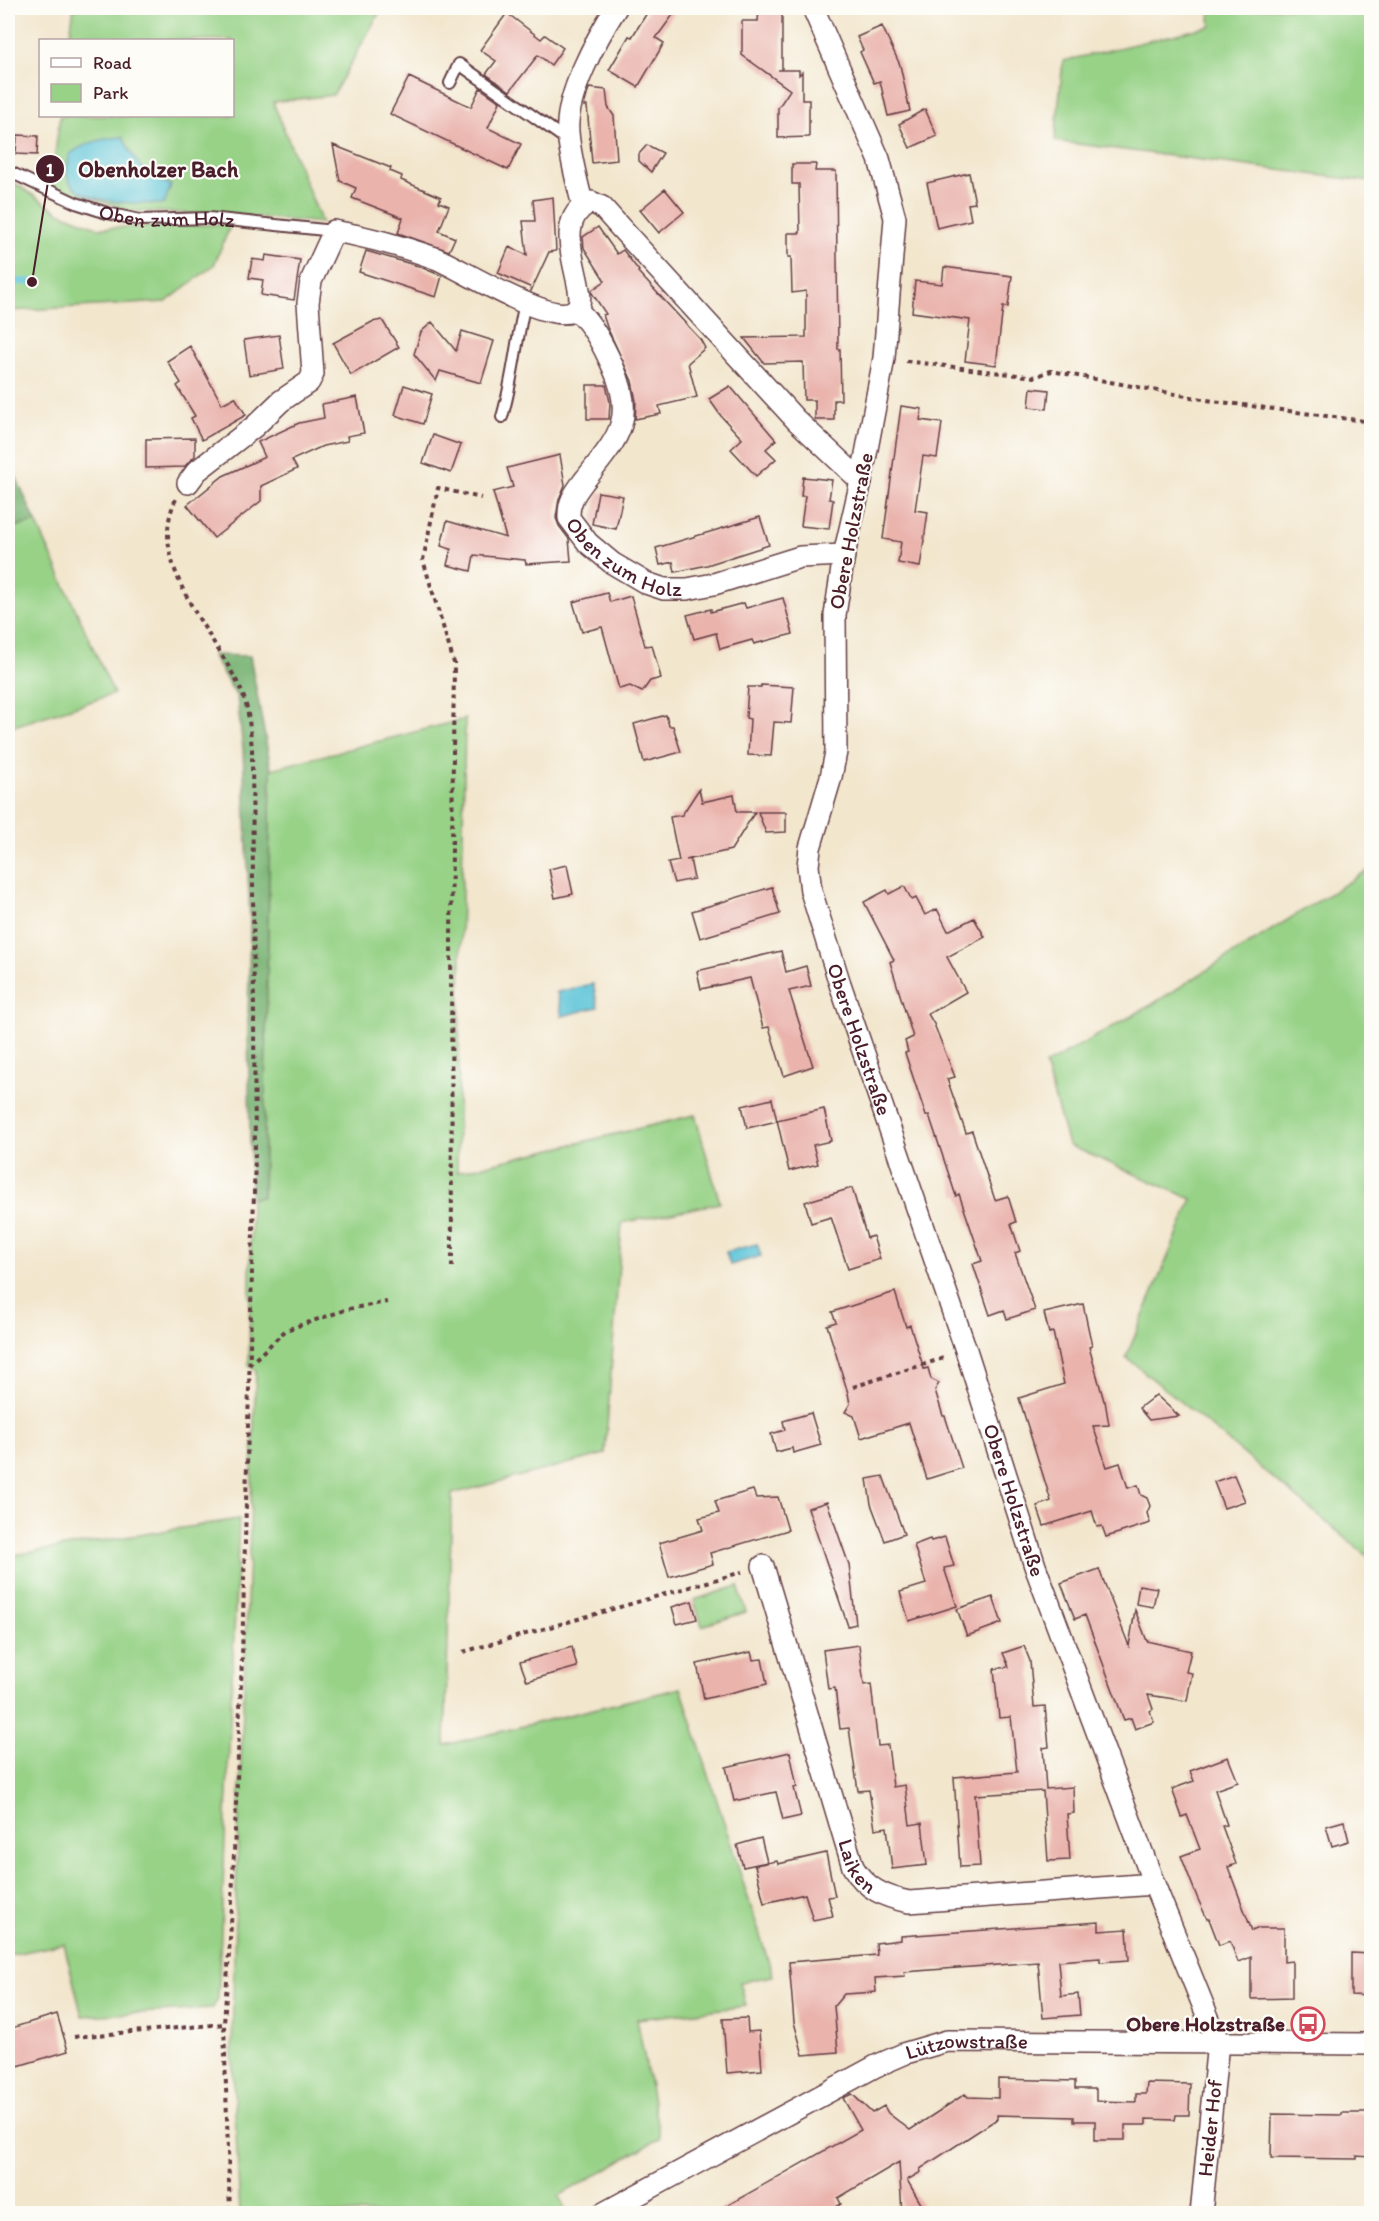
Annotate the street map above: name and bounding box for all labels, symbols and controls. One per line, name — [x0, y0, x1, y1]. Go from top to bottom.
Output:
legend — [39, 39, 234, 117]
text: Road — [93, 52, 132, 74]
text: Park — [93, 82, 128, 104]
callout: Obenholzer Bach — [35, 149, 250, 189]
text: Obenholzer Bach — [78, 156, 239, 183]
text: 1 — [46, 159, 55, 181]
street label: Oben zum Holz — [96, 198, 236, 233]
street label: Obere Holzstraße — [823, 450, 878, 611]
street label: Oben zum Holz — [561, 512, 682, 601]
street label: Obere Holzstraße — [822, 960, 897, 1119]
street label: Obere Holzstraße — [978, 1420, 1051, 1580]
street label: Laiken — [833, 1836, 882, 1899]
bus stop icon: Obere Holzstraße — [1290, 2006, 1326, 2042]
place label: Obere Holzstraße — [1126, 2011, 1285, 2036]
street label: Lützowstraße — [902, 2028, 1028, 2064]
street label: Heider Hof — [1192, 2078, 1227, 2178]

